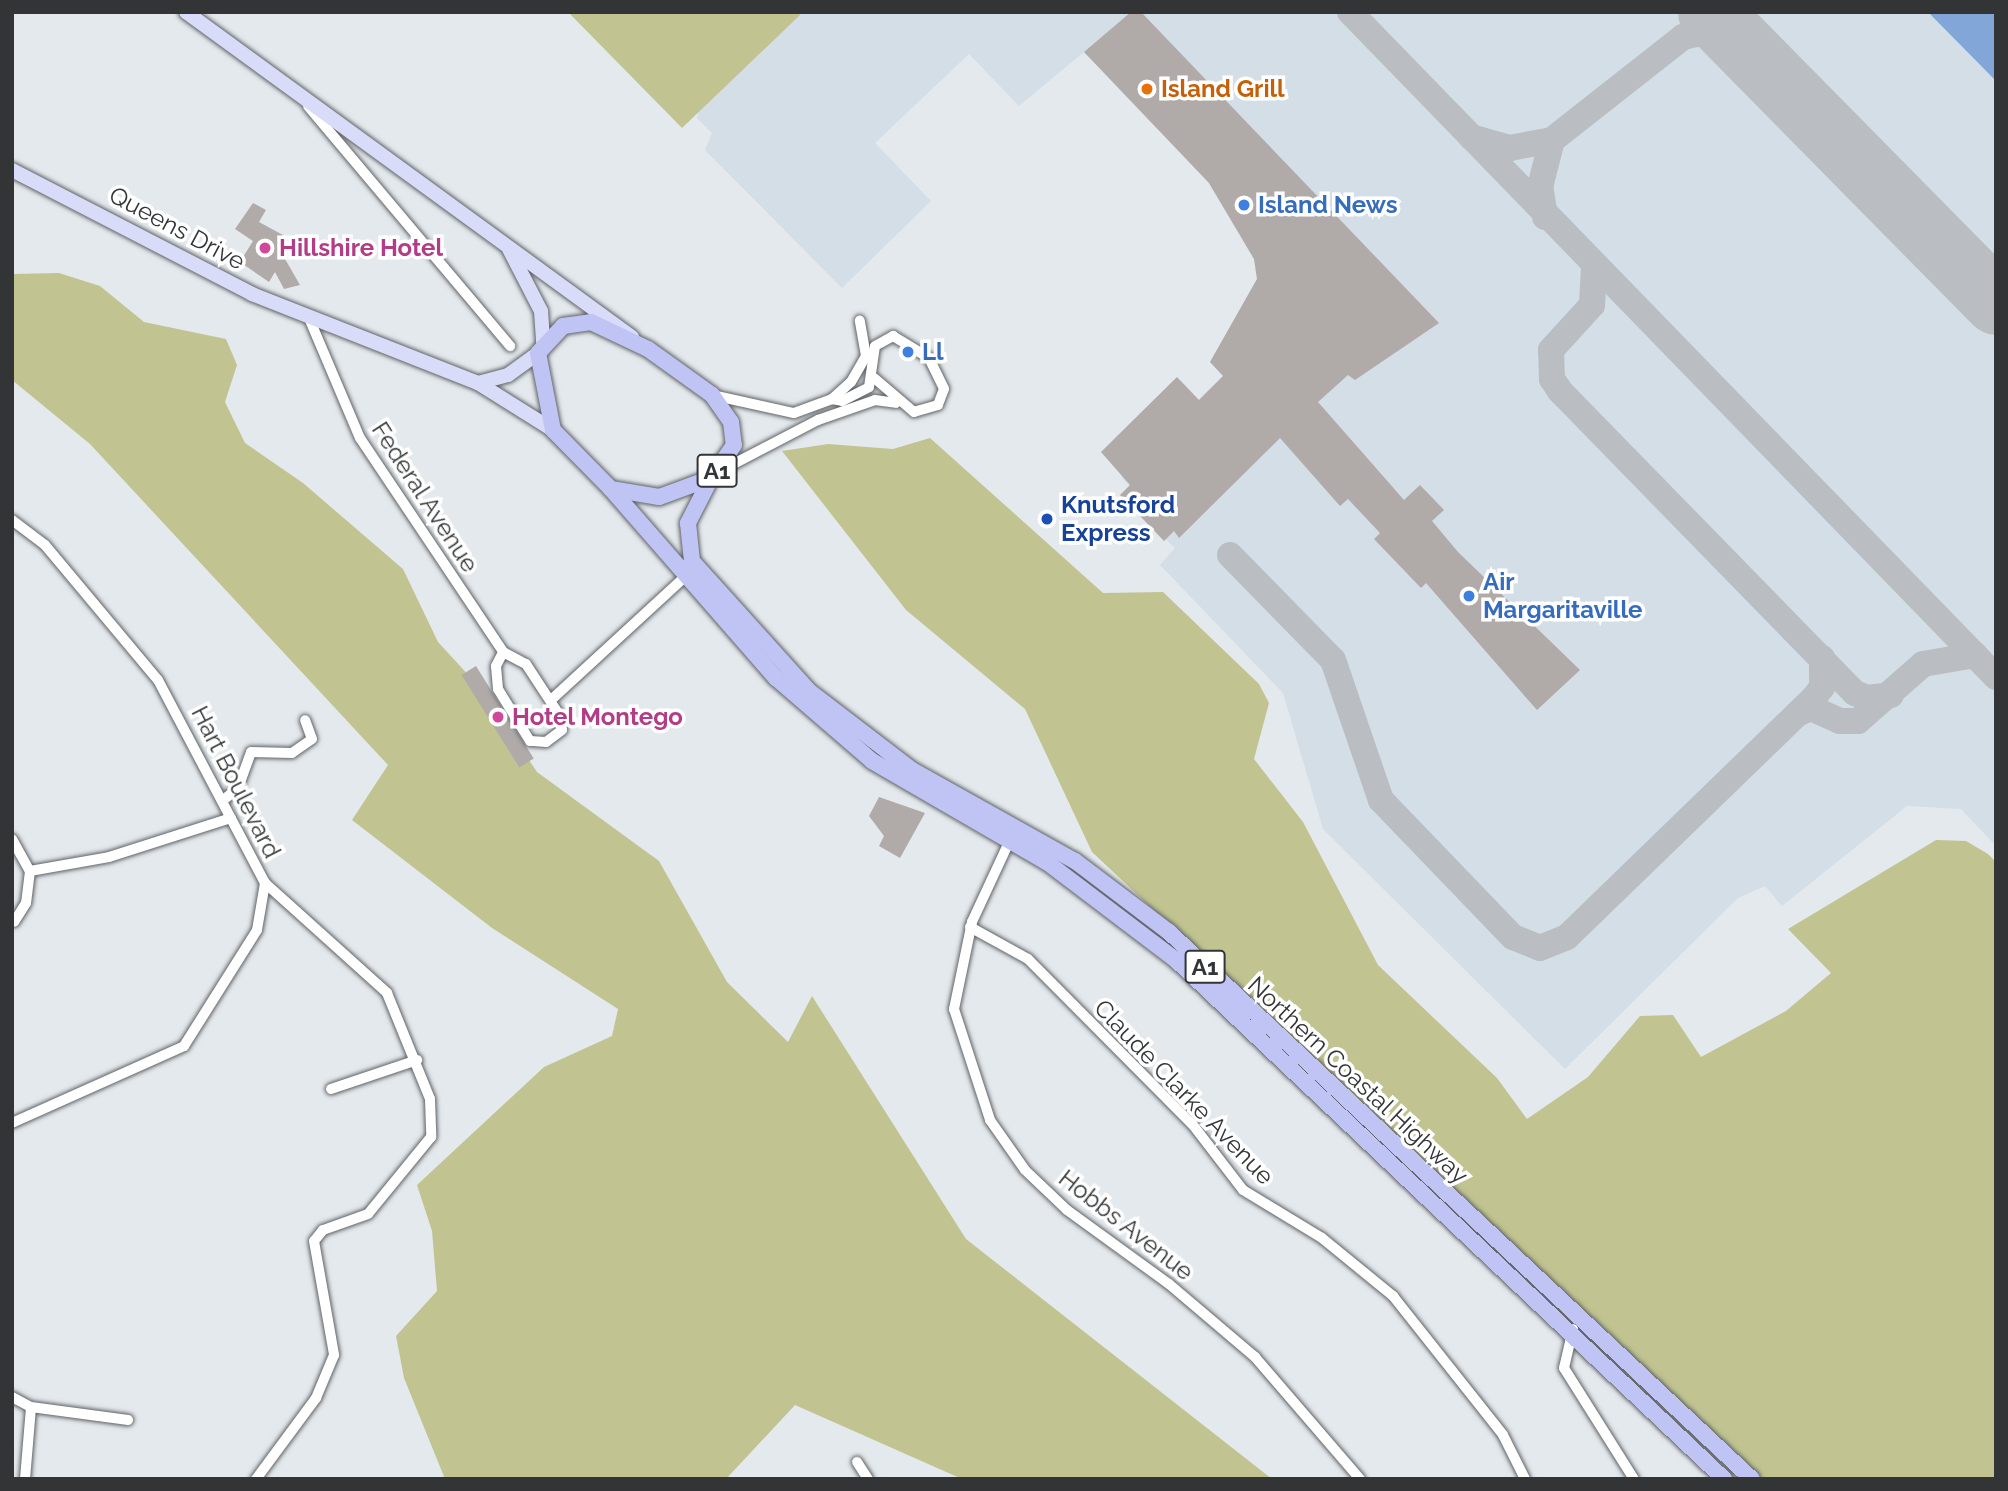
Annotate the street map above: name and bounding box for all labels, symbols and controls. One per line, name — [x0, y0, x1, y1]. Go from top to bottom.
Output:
place label: Island Grill — [1161, 75, 1285, 103]
marker: Island Grill — [1139, 81, 1155, 97]
street label: Queens Drive — [104, 180, 250, 276]
place label: Island News — [1258, 191, 1397, 219]
marker: Island News — [1236, 197, 1252, 213]
place label: Hillshire Hotel — [279, 234, 443, 262]
marker: Hillshire Hotel — [257, 240, 273, 256]
place label: Ll — [922, 338, 944, 366]
marker: Ll — [900, 344, 916, 360]
street label: Federal Avenue — [365, 416, 485, 578]
road number: A1 — [696, 452, 738, 491]
place label: Knutsford Express — [1061, 491, 1175, 547]
marker: Knutsford Express — [1039, 511, 1055, 527]
place label: Air Margaritaville — [1483, 568, 1642, 624]
marker: Air Margaritaville — [1461, 588, 1477, 604]
street label: Hart Boulevard — [185, 701, 287, 863]
place label: Hotel Montego — [512, 703, 684, 731]
marker: Hotel Montego — [490, 709, 506, 725]
road number: A1 — [1184, 948, 1226, 986]
street label: Northern Coastal Highway — [1242, 970, 1474, 1190]
street label: Claude Clarke Avenue — [1088, 993, 1280, 1191]
street label: Hobbs Avenue — [1053, 1163, 1199, 1287]

